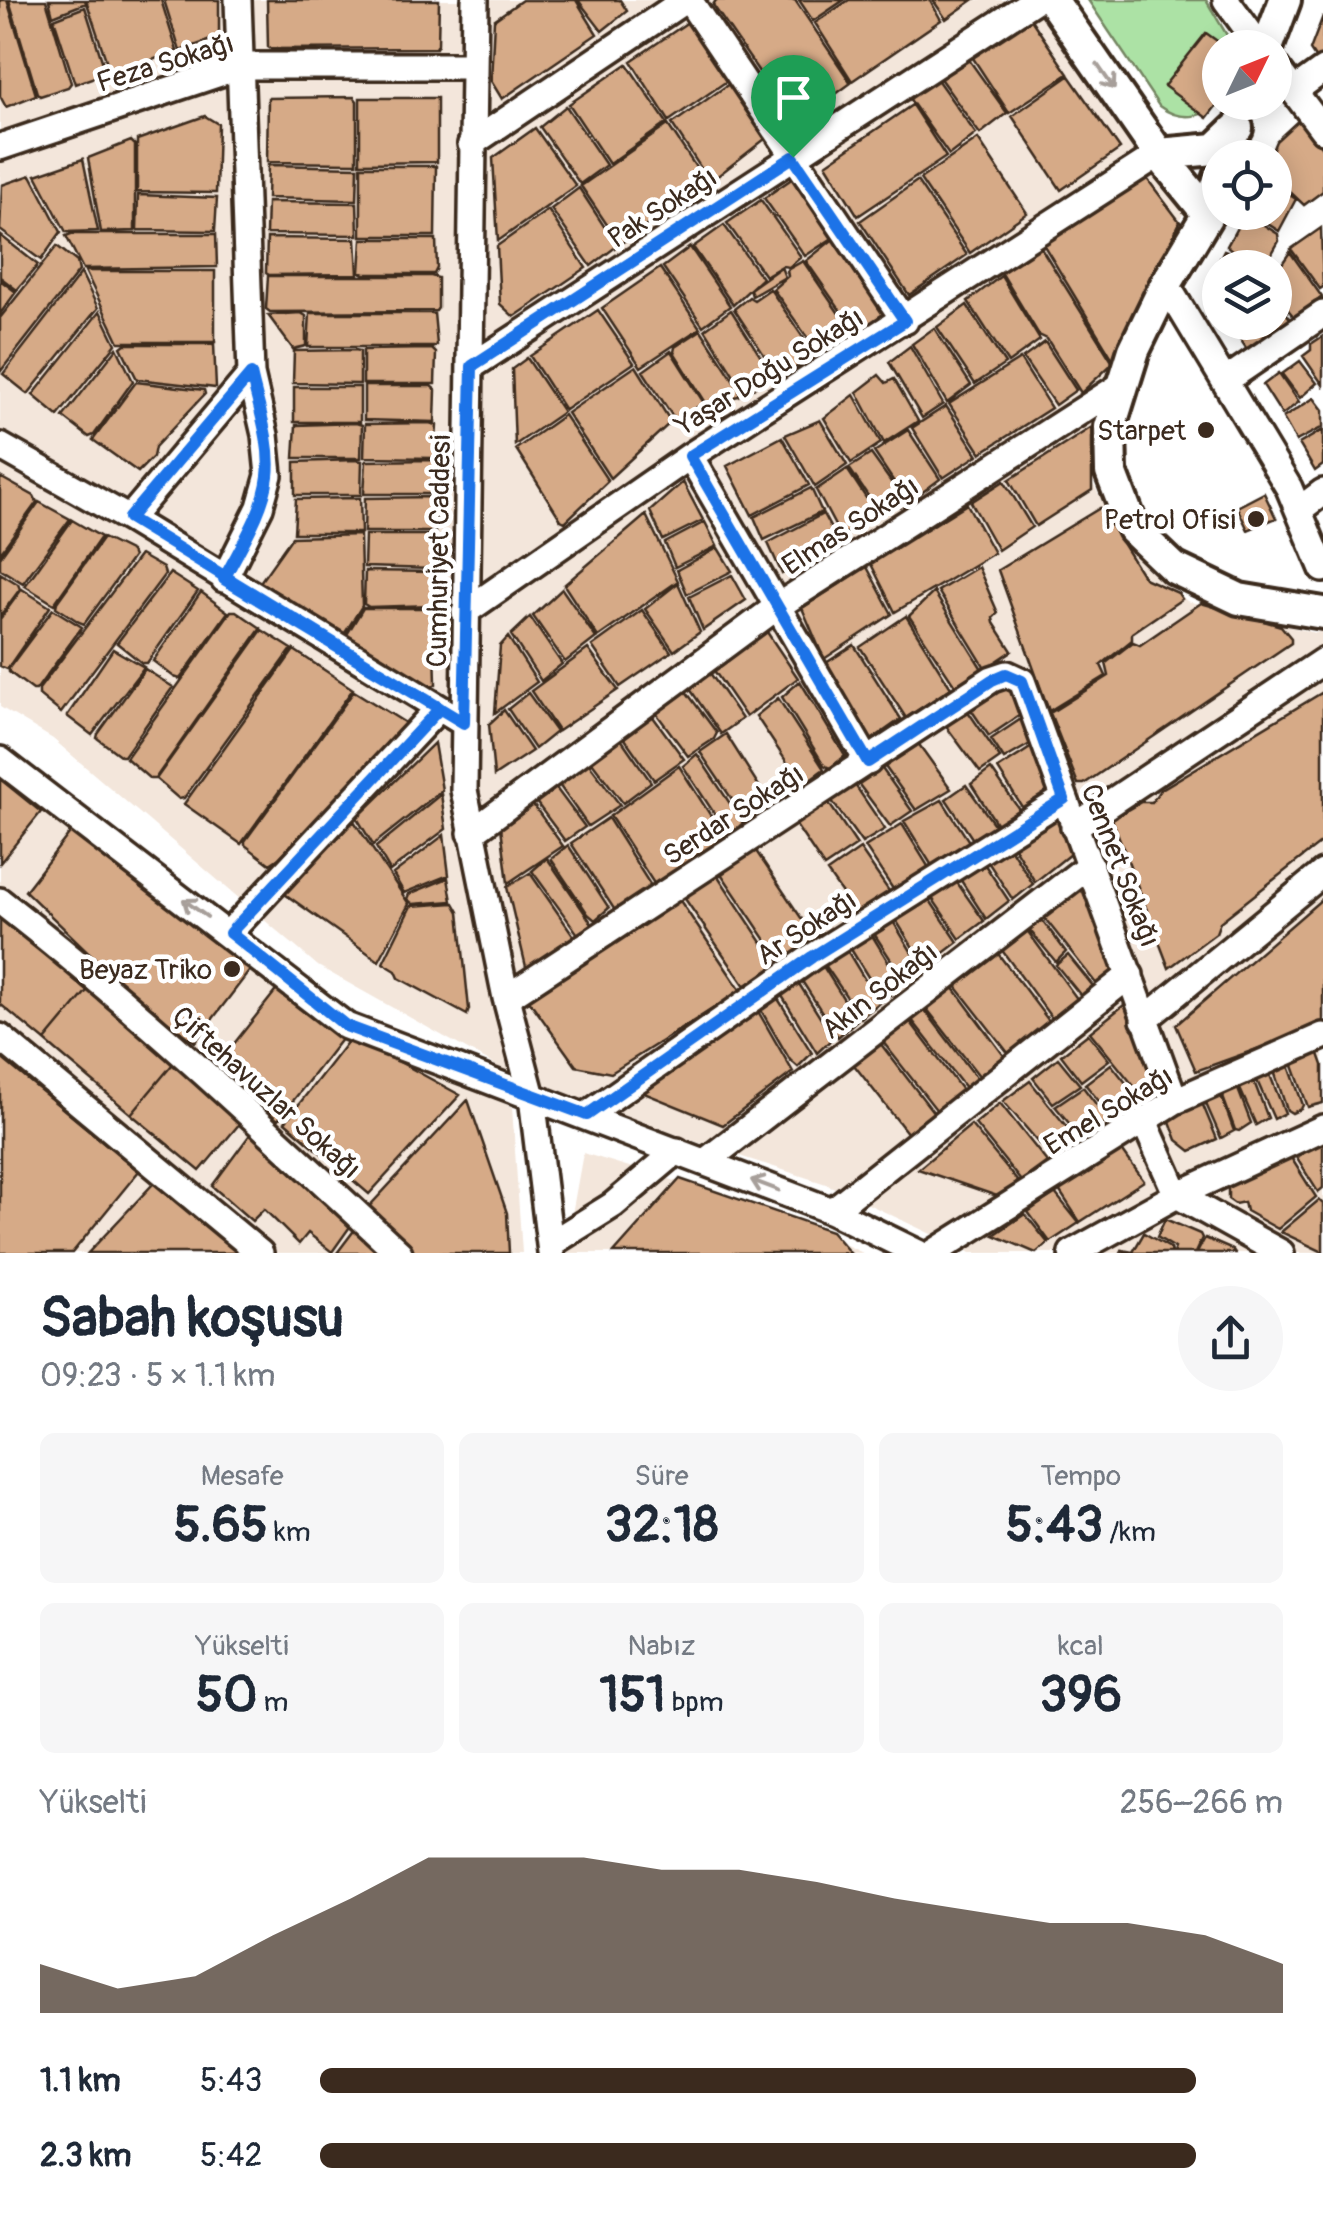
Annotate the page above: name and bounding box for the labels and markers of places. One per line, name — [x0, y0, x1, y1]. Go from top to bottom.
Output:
pin — [751, 55, 836, 158]
place label: Starpet — [1097, 414, 1187, 449]
marker: Starpet — [1195, 419, 1217, 441]
place label: Petrol Ofisi — [1104, 503, 1236, 538]
marker: Petrol Ofisi — [1245, 508, 1267, 530]
place label: Beyaz Triko — [79, 953, 212, 988]
marker: Beyaz Triko — [221, 958, 243, 980]

